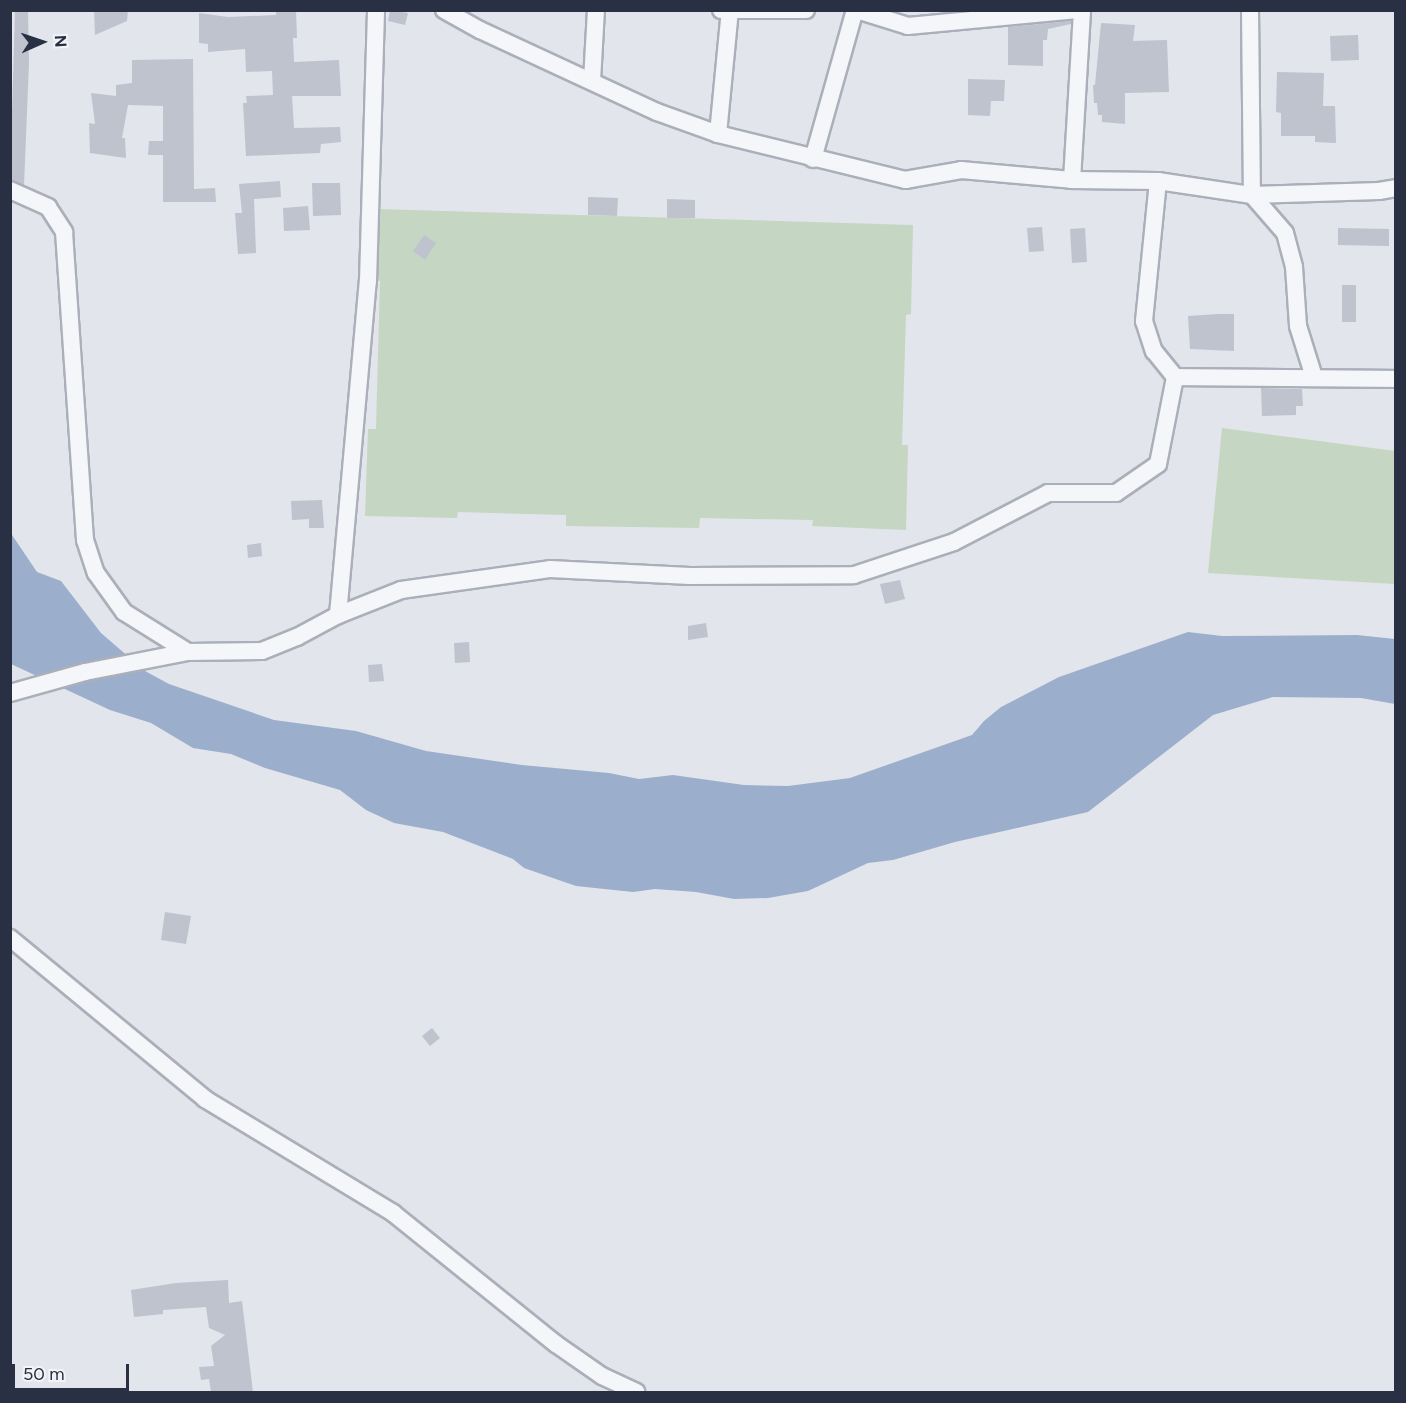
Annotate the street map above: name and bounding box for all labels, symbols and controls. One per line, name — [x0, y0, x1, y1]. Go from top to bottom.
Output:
north arrow — [12, 12, 72, 72]
text: N — [51, 34, 70, 48]
scale bar — [15, 1352, 132, 1390]
text: 50 m — [23, 1363, 65, 1385]

